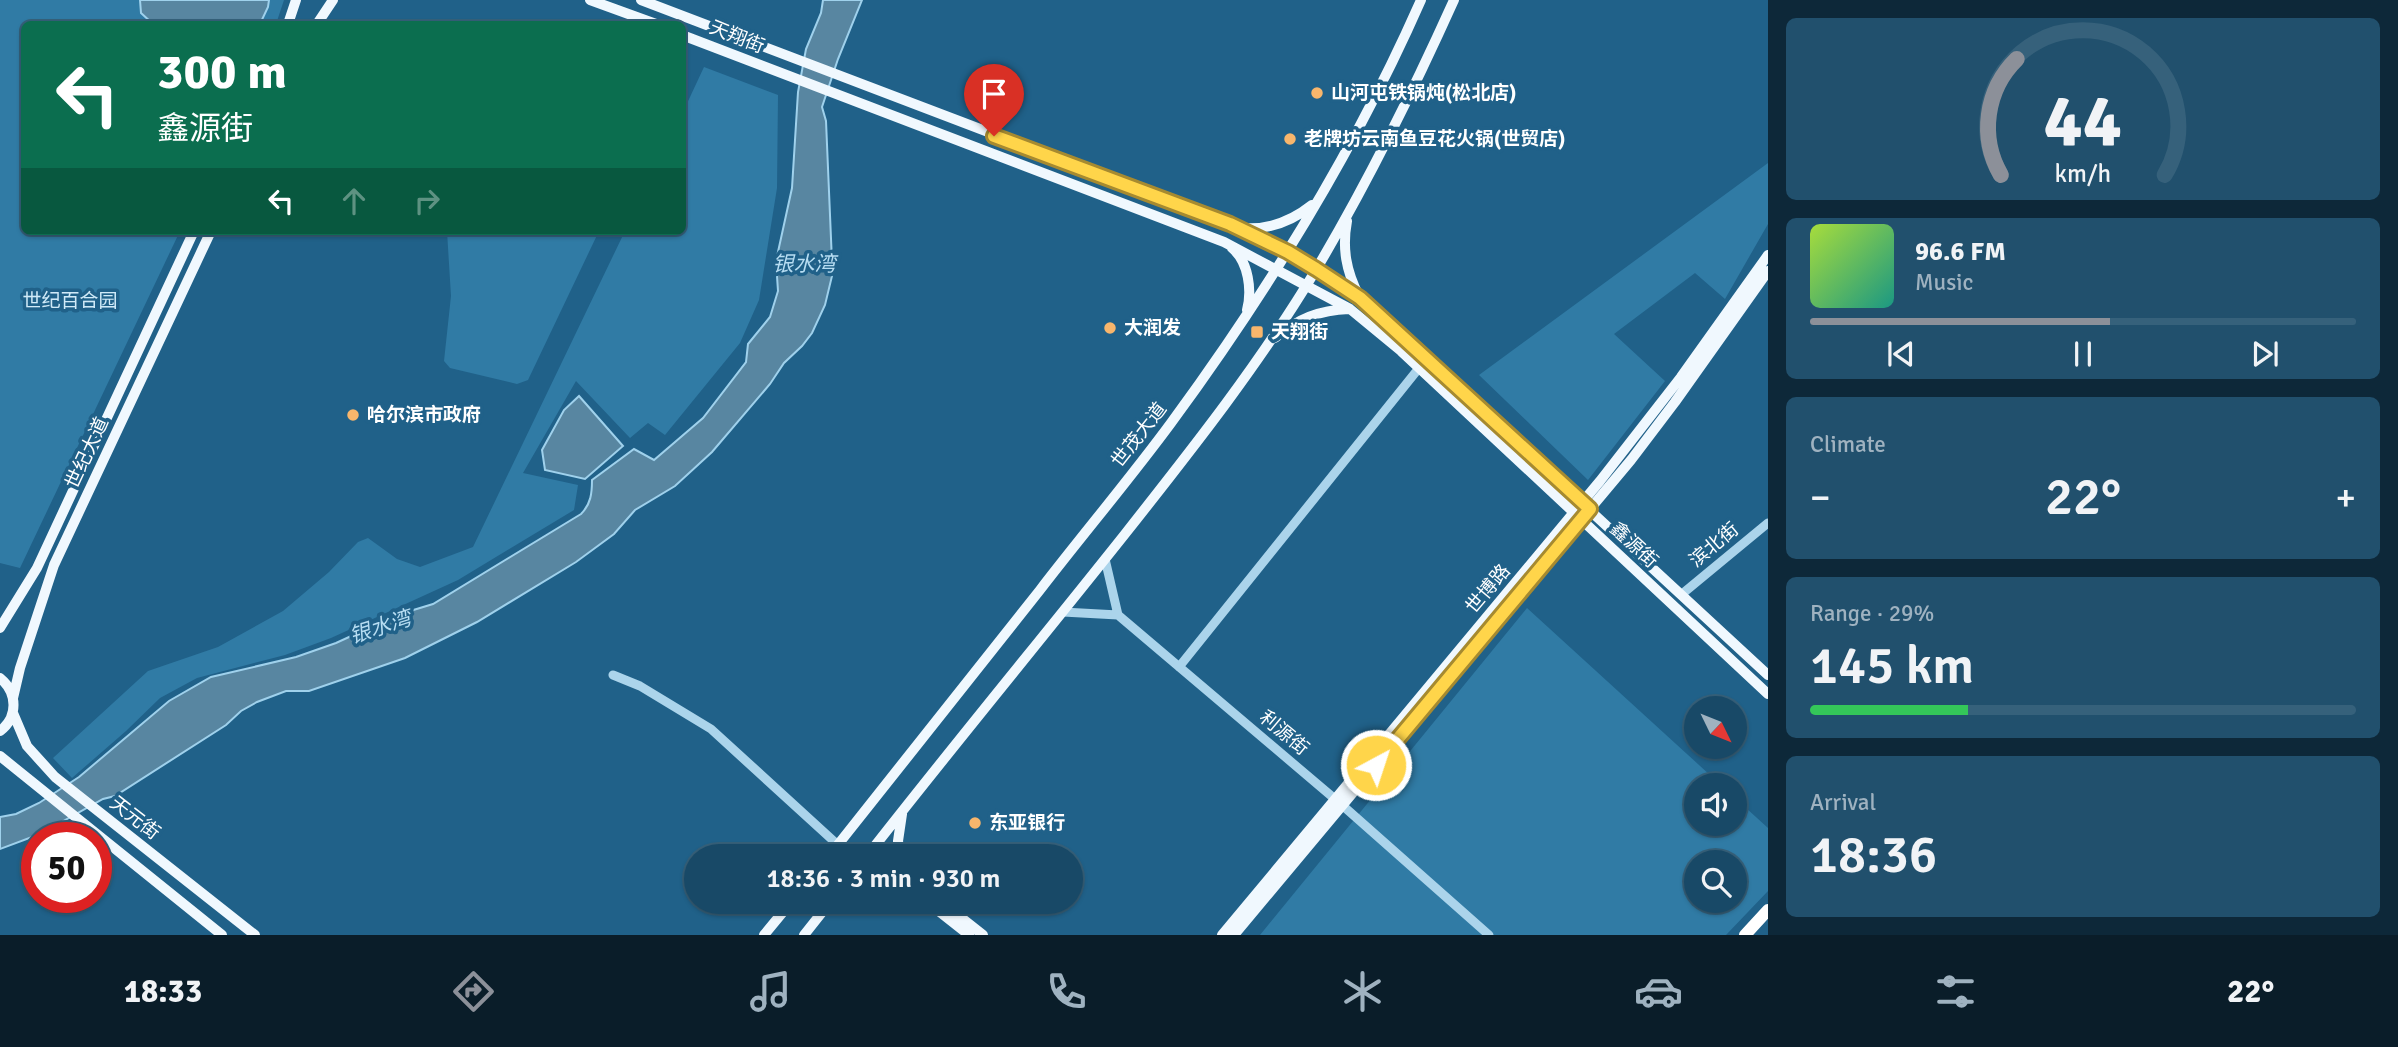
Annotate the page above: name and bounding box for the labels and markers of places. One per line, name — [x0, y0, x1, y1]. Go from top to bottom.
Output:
pin — [964, 64, 1024, 136]
place label: 山河屯铁锅炖(松北店) — [1331, 81, 1516, 105]
marker: 山河屯铁锅炖(松北店) — [1309, 85, 1325, 101]
place label: 老牌坊云南鱼豆花火锅(世贸店) — [1304, 127, 1565, 151]
marker: 老牌坊云南鱼豆花火锅(世贸店) — [1282, 131, 1298, 147]
place label: 大润发 — [1124, 316, 1181, 340]
marker: 大润发 — [1102, 320, 1118, 336]
place label: 天翔街 — [1271, 320, 1328, 344]
marker: 天翔街 — [1249, 324, 1265, 340]
place label: 哈尔滨市政府 — [367, 403, 481, 427]
marker: 哈尔滨市政府 — [345, 407, 361, 423]
place label: 东亚银行 — [989, 811, 1065, 835]
marker: 东亚银行 — [967, 815, 983, 831]

